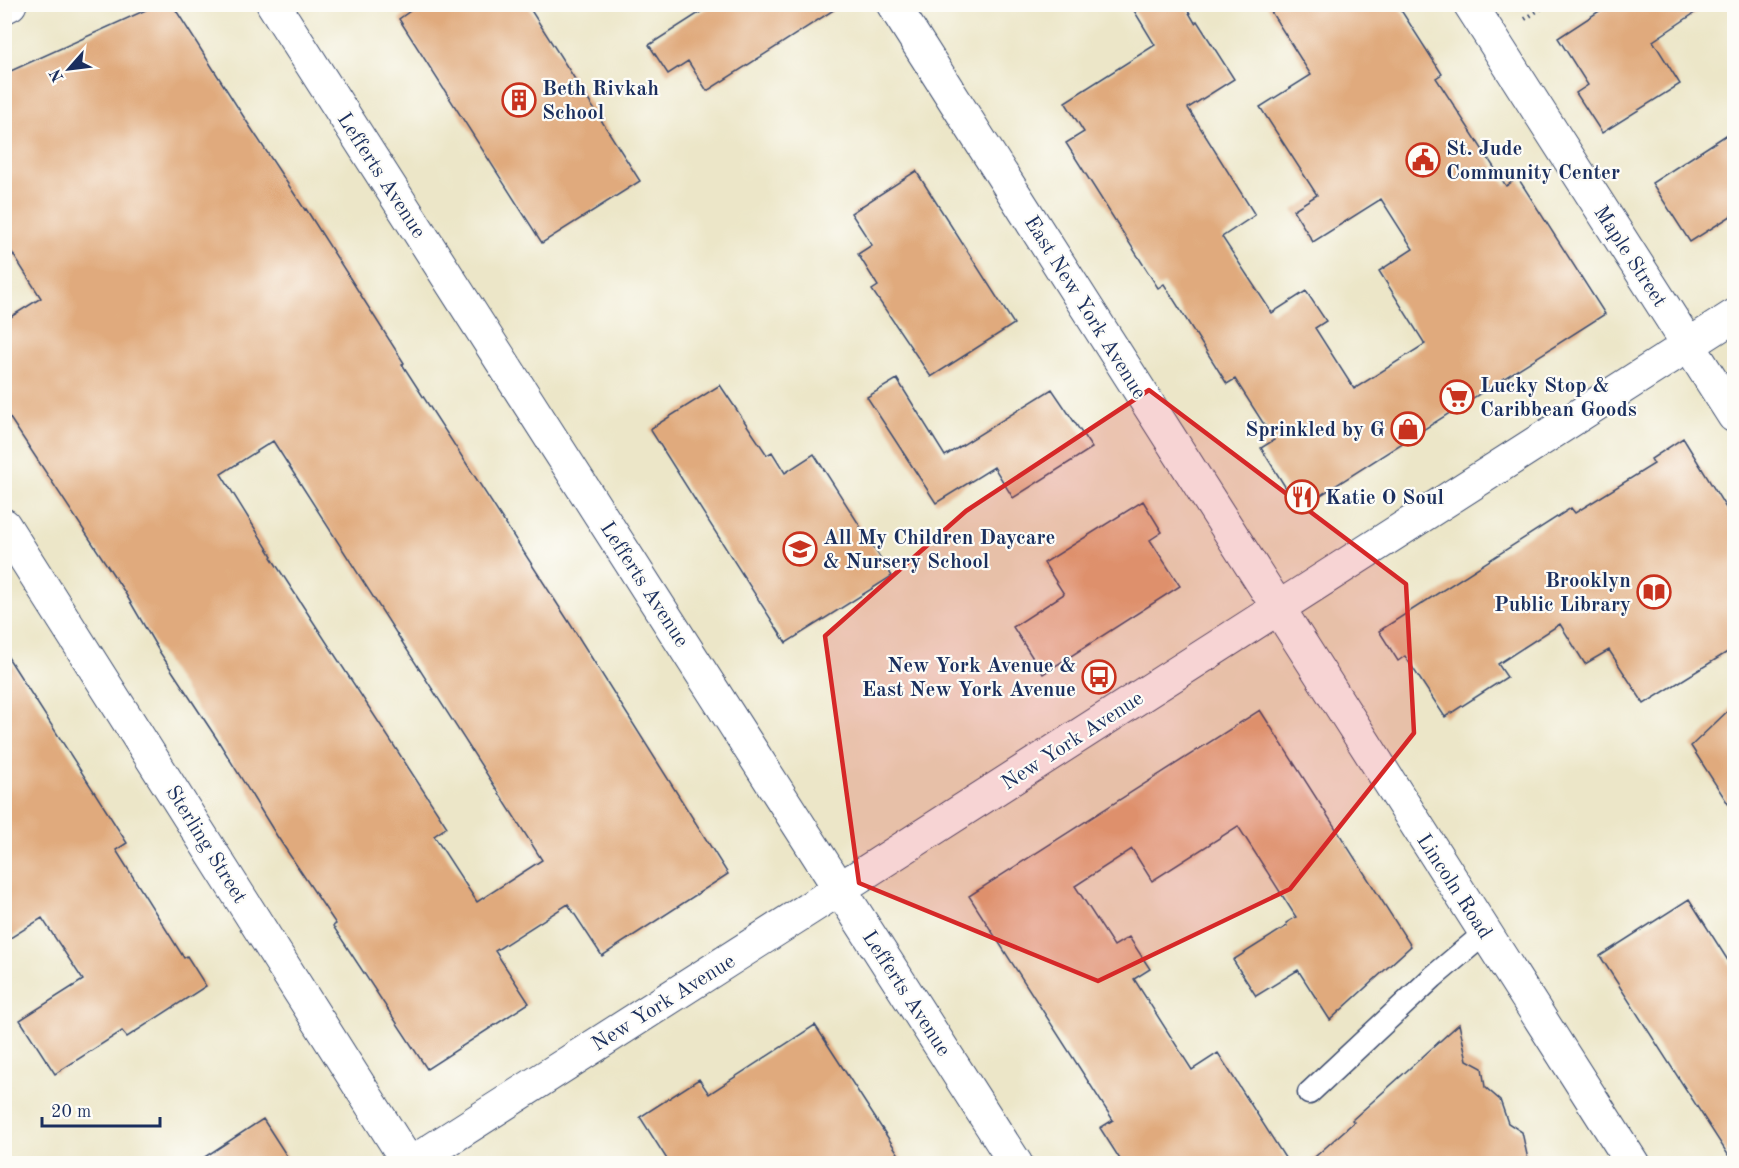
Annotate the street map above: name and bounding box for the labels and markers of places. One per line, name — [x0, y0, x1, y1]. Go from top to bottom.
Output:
place label: Beth Rivkah School — [542, 79, 659, 124]
building icon: Beth Rivkah School — [501, 82, 537, 118]
place label: St. Jude Community Center — [1446, 139, 1620, 184]
public building icon: St. Jude Community Center — [1405, 142, 1441, 178]
place label: Lucky Stop & Caribbean Goods — [1480, 376, 1637, 421]
supermarket icon: Lucky Stop & Caribbean Goods — [1439, 379, 1475, 415]
shop icon: Sprinkled by G — [1390, 411, 1426, 447]
place label: Sprinkled by G — [1245, 420, 1385, 441]
restaurant icon: Katie O Soul — [1284, 479, 1320, 515]
place label: Katie O Soul — [1325, 488, 1444, 509]
place label: All My Children Daycare & Nursery School — [823, 528, 1056, 573]
school or university icon: All My Children Daycare & Nursery School — [782, 531, 818, 567]
place label: Brooklyn Public Library — [1494, 571, 1631, 616]
library icon: Brooklyn Public Library — [1636, 574, 1672, 610]
place label: New York Avenue & East New York Avenue — [862, 656, 1076, 701]
bus stop icon: New York Avenue & East New York Avenue — [1081, 659, 1117, 695]

